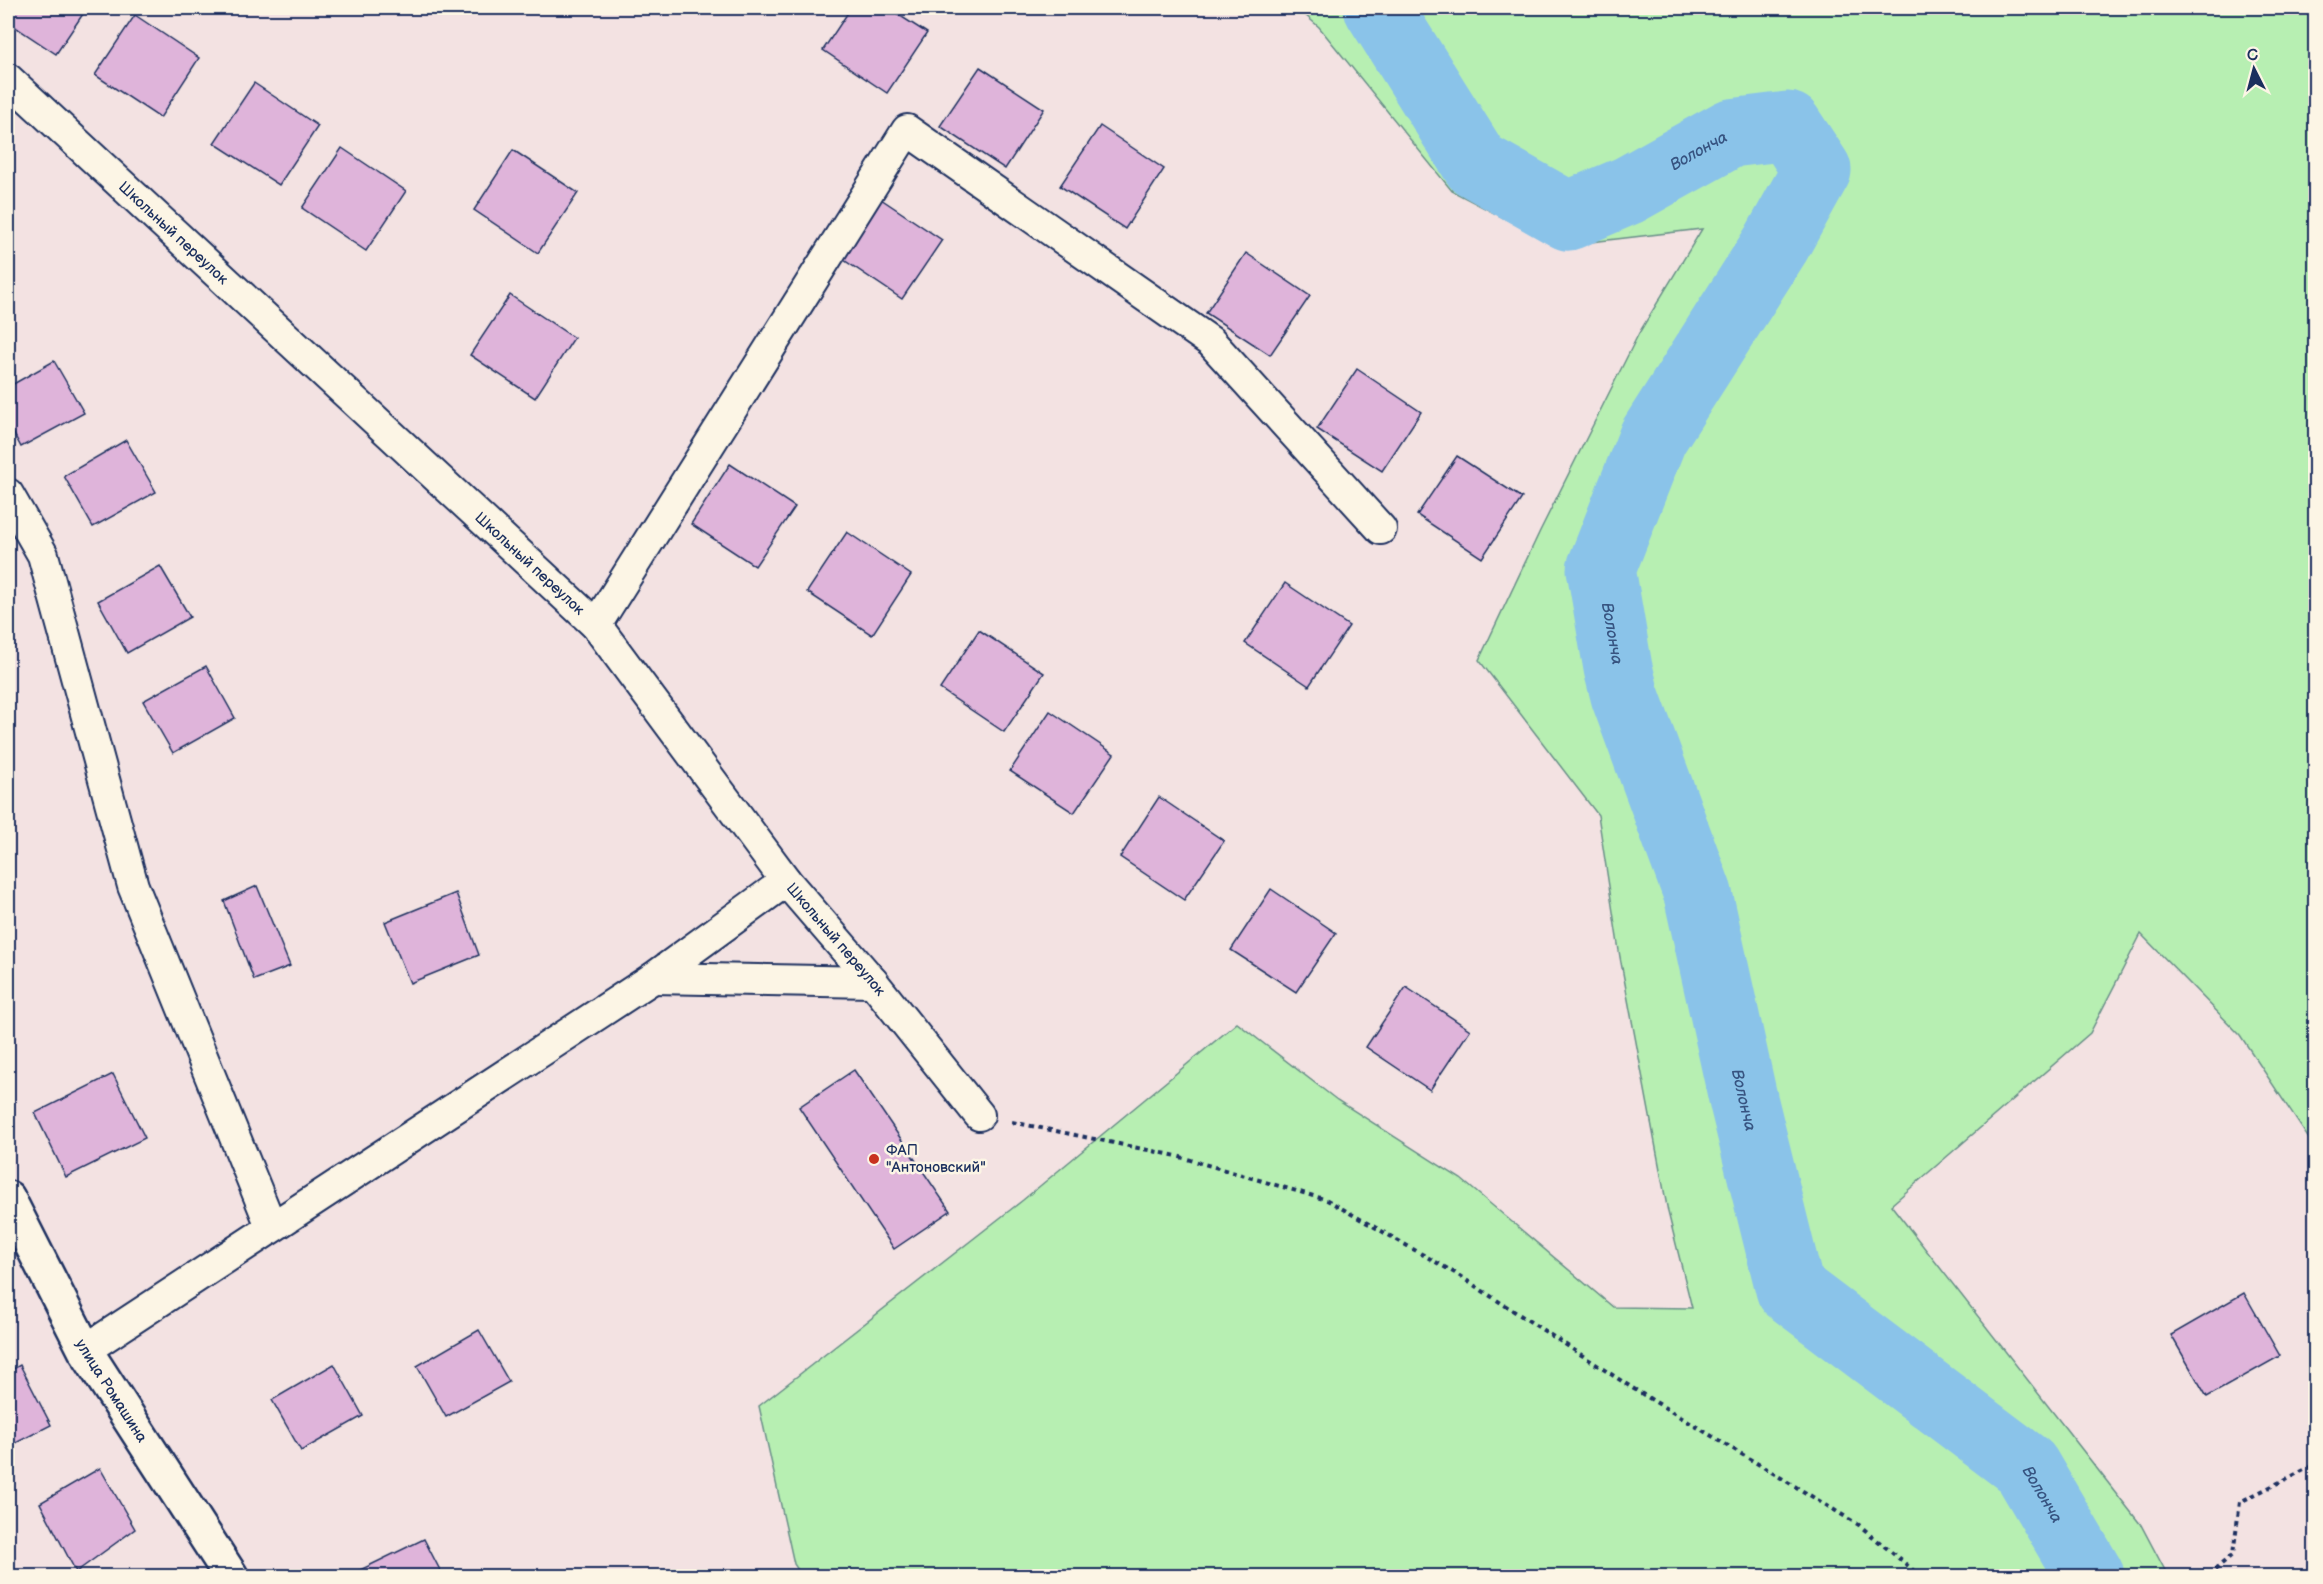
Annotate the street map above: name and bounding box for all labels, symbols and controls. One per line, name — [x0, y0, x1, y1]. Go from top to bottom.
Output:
north arrow — [2224, 39, 2284, 99]
text: С — [2246, 46, 2259, 66]
water label: Волонча — [1667, 127, 1731, 175]
street label: Школьный переулок — [115, 177, 232, 288]
street label: Школьный переулок — [471, 508, 589, 619]
water label: Волонча — [1597, 601, 1627, 666]
street label: Школьный переулок — [782, 879, 890, 1000]
water label: Волонча — [1727, 1067, 1760, 1133]
place label: ФАП "Антоновский" — [886, 1141, 986, 1177]
marker: ФАП "Антоновский" — [867, 1152, 881, 1166]
street label: улица Ромашина — [72, 1336, 152, 1446]
water label: Волонча — [2018, 1463, 2066, 1526]

